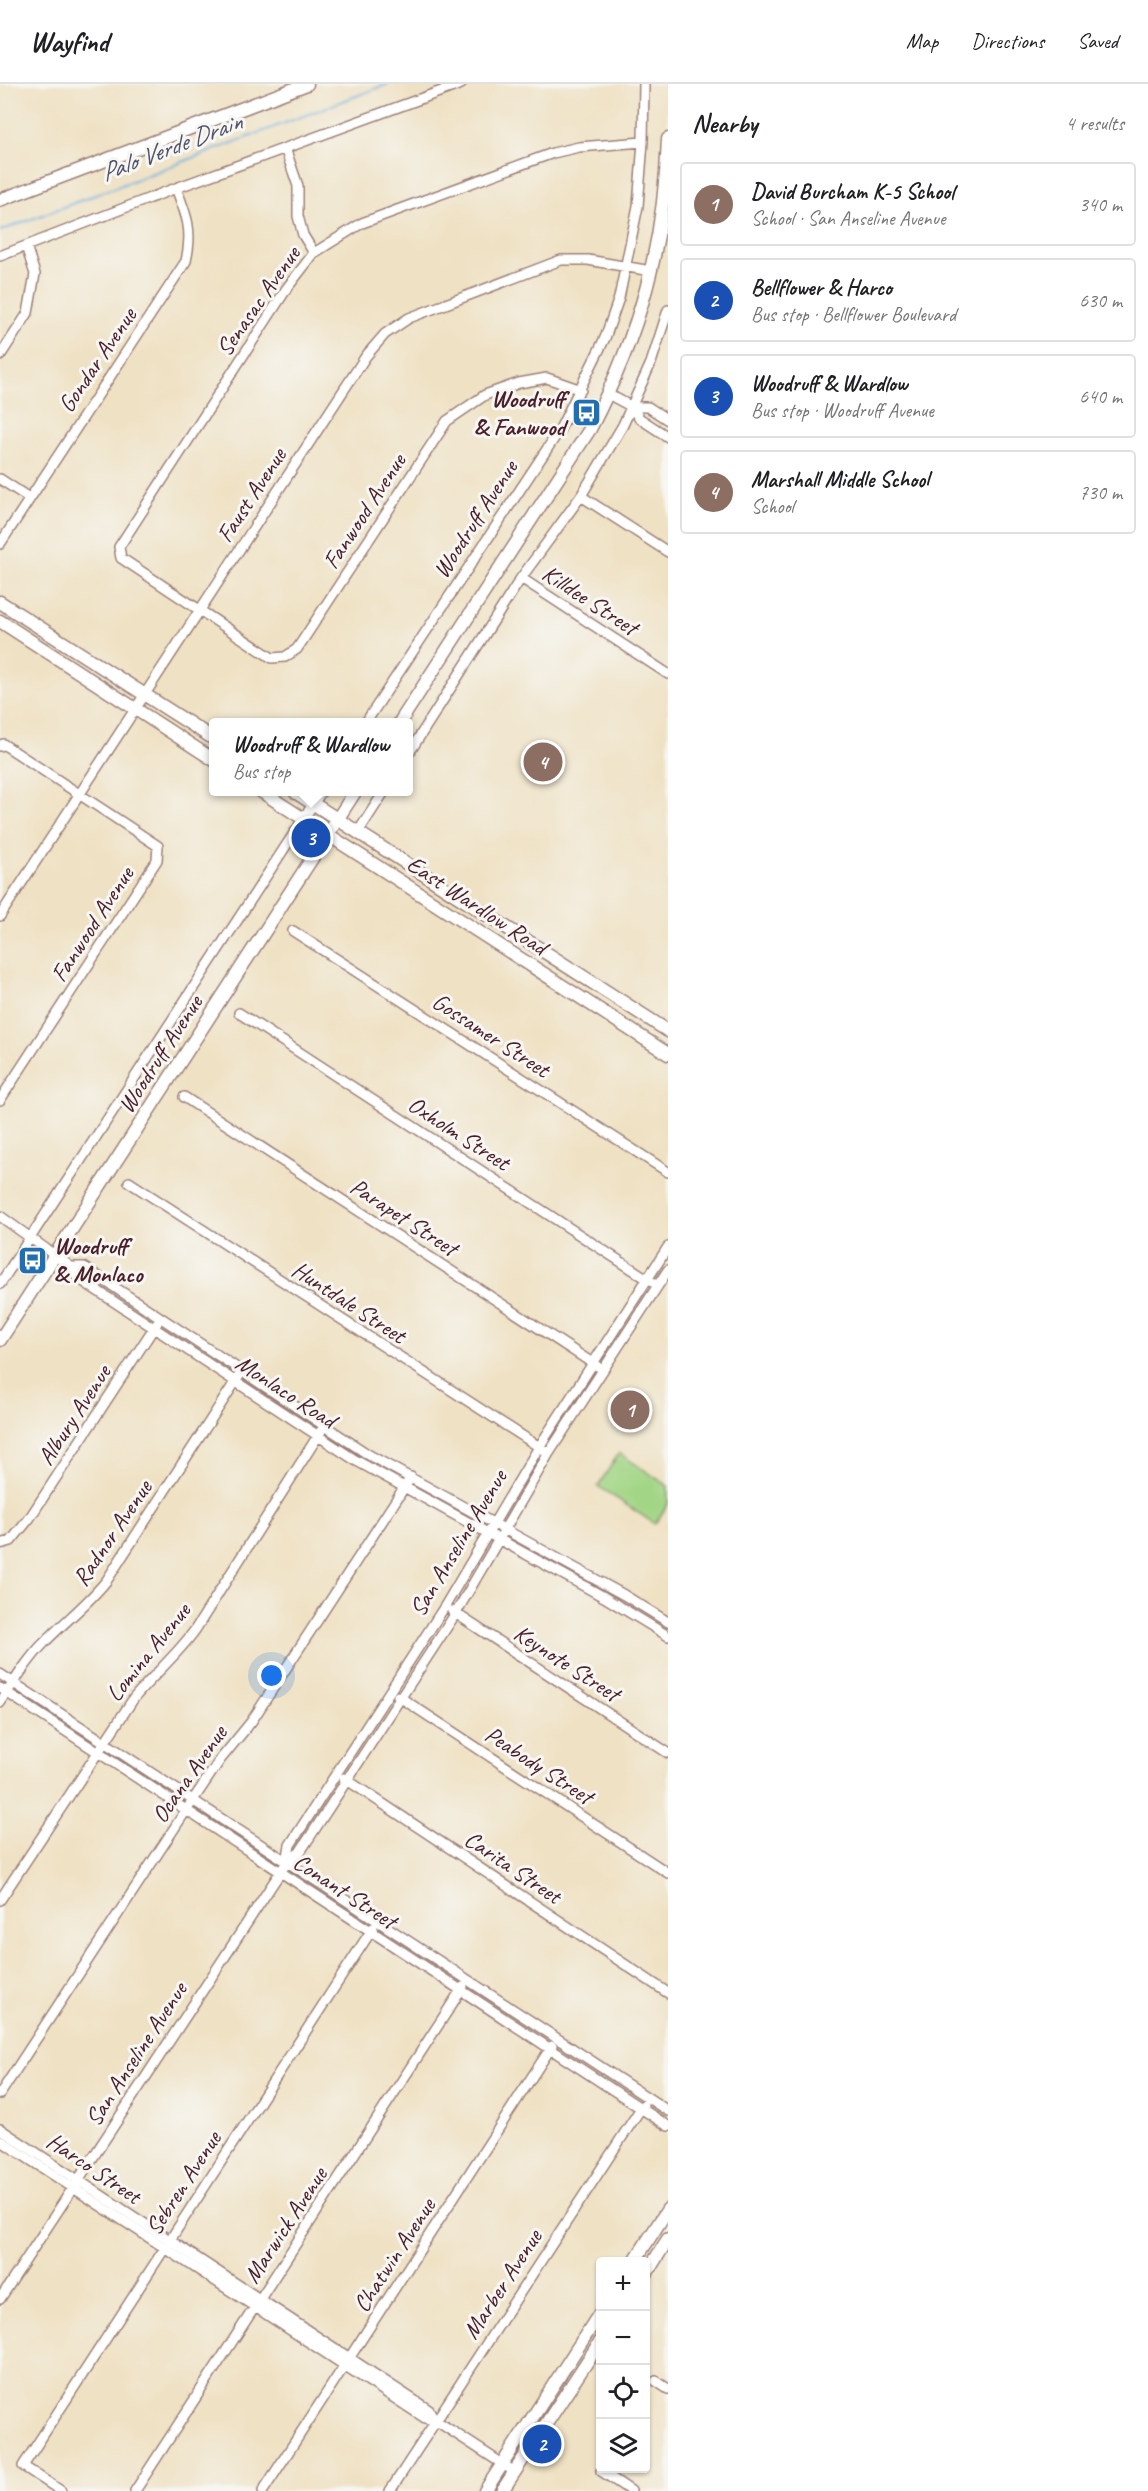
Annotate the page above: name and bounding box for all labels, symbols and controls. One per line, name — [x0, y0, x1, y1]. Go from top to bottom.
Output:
text: Wayfind — [30, 24, 109, 59]
text: Map — [906, 28, 938, 54]
text: Directions — [971, 28, 1044, 54]
text: Saved — [1077, 28, 1118, 54]
water label: Palo Verde Drain — [96, 104, 248, 189]
text: Nearby — [692, 107, 757, 140]
text: 4 results — [1065, 111, 1124, 136]
text: David Burcham K-5 School — [751, 178, 954, 206]
text: 1 — [709, 192, 718, 217]
text: 340 m — [1079, 192, 1122, 217]
text: School · San Anseline Avenue — [751, 206, 945, 231]
street label: Senasac Avenue — [209, 238, 308, 362]
text: Bellflower & Harco — [751, 274, 892, 302]
text: 2 — [709, 288, 718, 313]
text: 630 m — [1079, 288, 1122, 313]
street label: Gondar Avenue — [51, 300, 144, 418]
text: Bus stop · Bellflower Boulevard — [751, 302, 956, 327]
text: Woodruff & Wardlow — [751, 370, 907, 398]
place label: Woodruff & Fanwood — [474, 384, 571, 442]
text: 3 — [709, 384, 718, 409]
text: 640 m — [1079, 384, 1122, 409]
bus stop icon: Woodruff & Fanwood — [570, 397, 602, 429]
text: Bus stop · Woodruff Avenue — [751, 398, 934, 423]
street label: Faust Avenue — [209, 440, 294, 548]
street label: Fanwood Avenue — [316, 446, 414, 574]
street label: Woodruff Avenue — [426, 453, 525, 583]
text: Marshall Middle School — [751, 466, 929, 494]
text: 4 — [709, 480, 718, 505]
text: 730 m — [1079, 480, 1122, 505]
text: School — [751, 494, 794, 519]
street label: Killdee Street — [537, 558, 646, 644]
popup — [209, 718, 413, 796]
text: Woodruff & Wardlow — [233, 731, 389, 759]
pin: 4 — [524, 740, 562, 784]
text: Bus stop — [233, 759, 290, 784]
pin: 3 — [292, 816, 330, 861]
street label: East Wardlow Road — [401, 849, 556, 963]
street label: Fanwood Avenue — [44, 859, 142, 987]
street label: Gossamer Street — [427, 986, 557, 1085]
street label: Woodruff Avenue — [111, 988, 210, 1118]
street label: Oxholm Street — [402, 1089, 517, 1178]
street label: Parapet Street — [345, 1171, 466, 1264]
place label: Woodruff & Monlaco — [54, 1231, 145, 1289]
bus stop icon: Woodruff & Monlaco — [17, 1244, 49, 1276]
street label: Huntdale Street — [286, 1254, 413, 1351]
street label: Monlaco Road — [230, 1347, 345, 1436]
street label: Albury Avenue — [31, 1357, 119, 1471]
pin: 1 — [610, 1388, 650, 1432]
street label: San Anseline Avenue — [403, 1462, 515, 1622]
street label: Radnor Avenue — [66, 1472, 160, 1592]
street label: Lomina Avenue — [99, 1595, 198, 1707]
street label: Keynote Street — [508, 1618, 628, 1710]
your location — [257, 1661, 286, 1690]
street label: Ocana Avenue — [145, 1718, 235, 1829]
street label: Peabody Street — [479, 1719, 601, 1813]
street label: Carita Street — [459, 1824, 569, 1911]
street label: Conant Street — [288, 1847, 405, 1937]
street label: San Anseline Avenue — [78, 1975, 195, 2132]
street label: Sebren Avenue — [138, 2124, 229, 2240]
street label: Harco Street — [41, 2126, 149, 2212]
street label: Marwick Avenue — [236, 2160, 335, 2289]
street label: Chatwin Avenue — [346, 2191, 443, 2318]
street label: Marber Avenue — [456, 2222, 550, 2344]
map controls — [596, 2257, 650, 2473]
button: + — [596, 2257, 650, 2311]
button: − — [596, 2311, 650, 2365]
button: locate — [596, 2365, 650, 2419]
button: layers — [596, 2419, 650, 2473]
pin: 2 — [522, 2422, 562, 2466]

